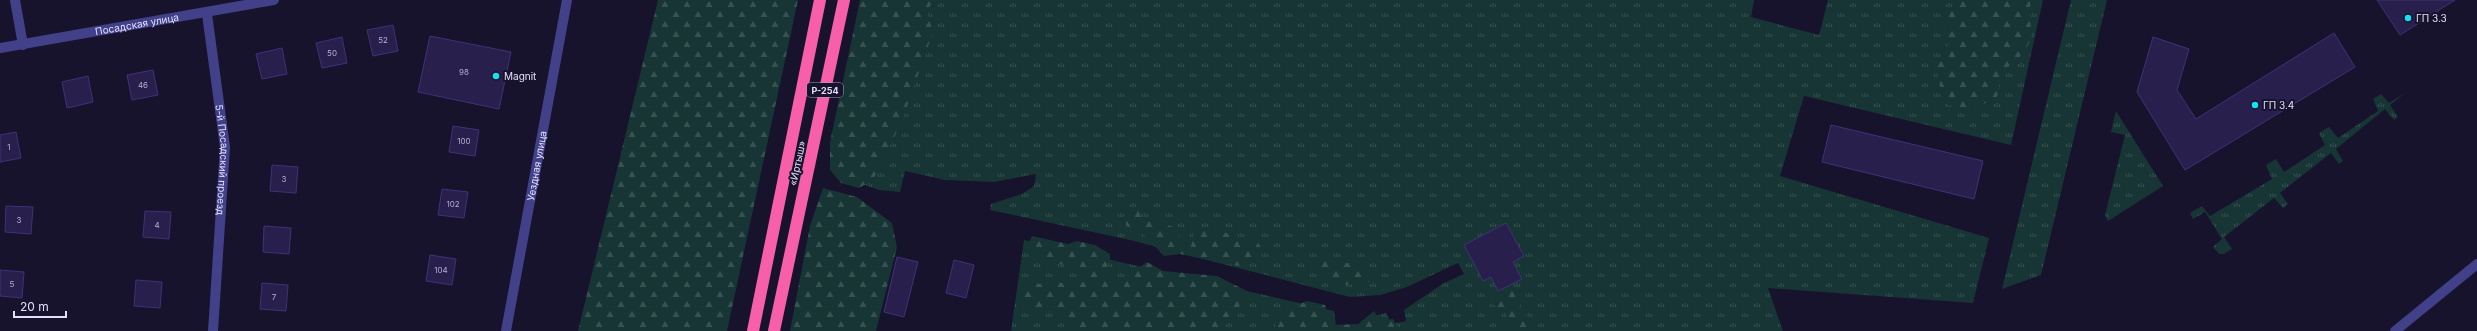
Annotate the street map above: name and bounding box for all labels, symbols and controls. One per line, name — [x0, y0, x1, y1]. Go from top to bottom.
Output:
street label: Посадская улица — [94, 11, 180, 37]
place label: ГП 3.3 — [2416, 12, 2447, 24]
marker: ГП 3.3 — [2403, 13, 2413, 23]
house number: 52 — [378, 35, 388, 45]
house number: 50 — [327, 48, 337, 58]
house number: 98 — [459, 67, 469, 77]
place label: Magnit — [504, 70, 537, 82]
marker: Magnit — [491, 71, 501, 81]
house number: 46 — [138, 80, 148, 90]
road number: Р-254 — [807, 83, 843, 97]
place label: ГП 3.4 — [2263, 99, 2294, 111]
marker: ГП 3.4 — [2250, 100, 2260, 110]
street label: 5-й Посадский проезд — [213, 104, 231, 216]
street label: Уездная улица — [524, 130, 549, 202]
house number: 100 — [457, 136, 471, 146]
street label: «Иртыш» — [786, 139, 808, 187]
house number: 1 — [7, 142, 11, 152]
house number: 3 — [282, 174, 287, 184]
house number: 102 — [446, 199, 460, 209]
house number: 3 — [17, 215, 22, 225]
house number: 4 — [154, 220, 160, 230]
house number: 104 — [434, 265, 448, 275]
house number: 5 — [10, 279, 15, 289]
house number: 7 — [272, 292, 277, 302]
scale bar — [14, 293, 66, 319]
text: 20 m — [20, 299, 49, 314]

